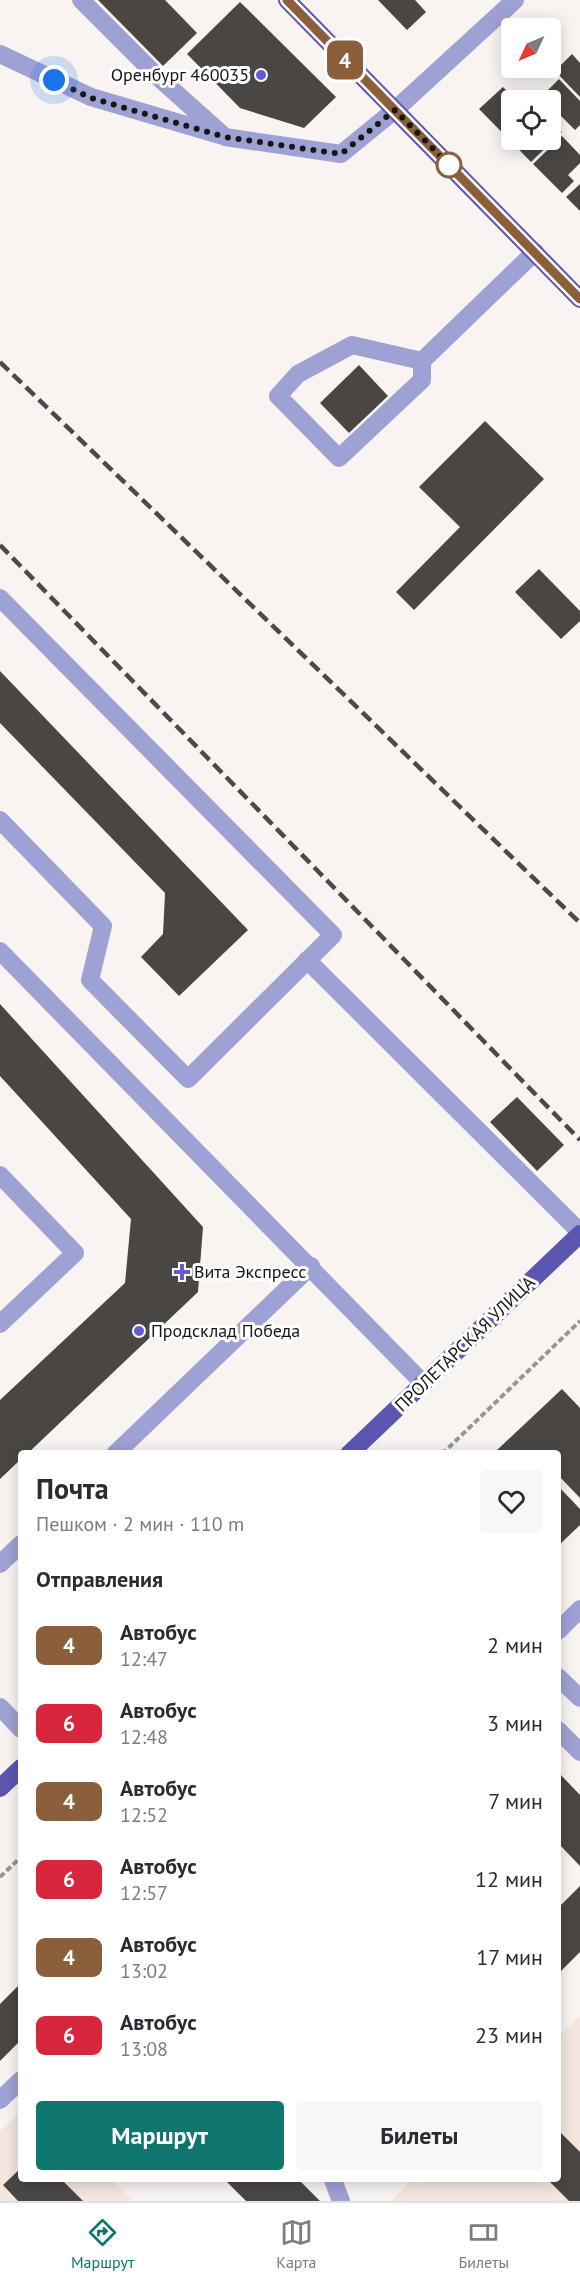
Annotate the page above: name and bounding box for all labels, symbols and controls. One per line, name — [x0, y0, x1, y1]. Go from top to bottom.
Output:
north arrow — [501, 18, 561, 78]
map controls — [501, 18, 561, 150]
line badge: 4 — [326, 40, 364, 80]
text: 4 — [339, 47, 351, 74]
place label: Оренбург 460035 — [111, 63, 249, 86]
your location — [39, 65, 69, 95]
marker: Оренбург 460035 — [254, 68, 268, 82]
button: locate — [501, 90, 561, 150]
unlabelled marker — [436, 152, 462, 178]
place label: Вита Экспресс — [194, 1260, 306, 1283]
marker: Вита Экспресс — [175, 1265, 189, 1279]
street label: ПРОЛЕТАРСКАЯ УЛИЦА — [390, 1270, 540, 1416]
place label: Продсклад Победа — [151, 1319, 300, 1342]
marker: Продсклад Победа — [132, 1324, 146, 1338]
text: Почта — [36, 1470, 109, 1507]
button: heart — [480, 1470, 543, 1533]
text: Пешком · 2 мин · 110 m — [36, 1511, 244, 1537]
text: Отправления — [36, 1565, 163, 1593]
text: Автобус — [120, 1618, 197, 1646]
text: 2 мин — [487, 1631, 543, 1659]
text: 4 — [63, 1632, 75, 1659]
text: 12:47 — [120, 1646, 168, 1672]
text: Автобус — [120, 1696, 197, 1724]
text: 3 мин — [487, 1709, 543, 1737]
text: 6 — [63, 1710, 75, 1737]
text: 12:48 — [120, 1724, 168, 1750]
text: Автобус — [120, 1774, 197, 1802]
text: 7 мин — [488, 1787, 543, 1815]
text: 4 — [63, 1788, 75, 1815]
text: 12:52 — [120, 1802, 168, 1828]
text: Автобус — [120, 1852, 197, 1880]
text: 12 мин — [475, 1865, 543, 1893]
text: 6 — [63, 1866, 75, 1893]
text: 12:57 — [120, 1880, 168, 1906]
text: Автобус — [120, 1930, 197, 1958]
text: 17 мин — [476, 1943, 543, 1971]
text: 4 — [63, 1944, 75, 1971]
text: 13:02 — [120, 1958, 168, 1984]
text: Автобус — [120, 2008, 197, 2036]
text: 23 мин — [475, 2021, 543, 2049]
text: 6 — [63, 2022, 75, 2049]
text: 13:08 — [120, 2036, 168, 2062]
button: Маршрут — [36, 2101, 284, 2170]
button: Билеты — [296, 2101, 543, 2170]
tab: Маршрут — [71, 2216, 134, 2272]
tab: Карта — [276, 2216, 317, 2272]
tab: Билеты — [458, 2216, 509, 2272]

